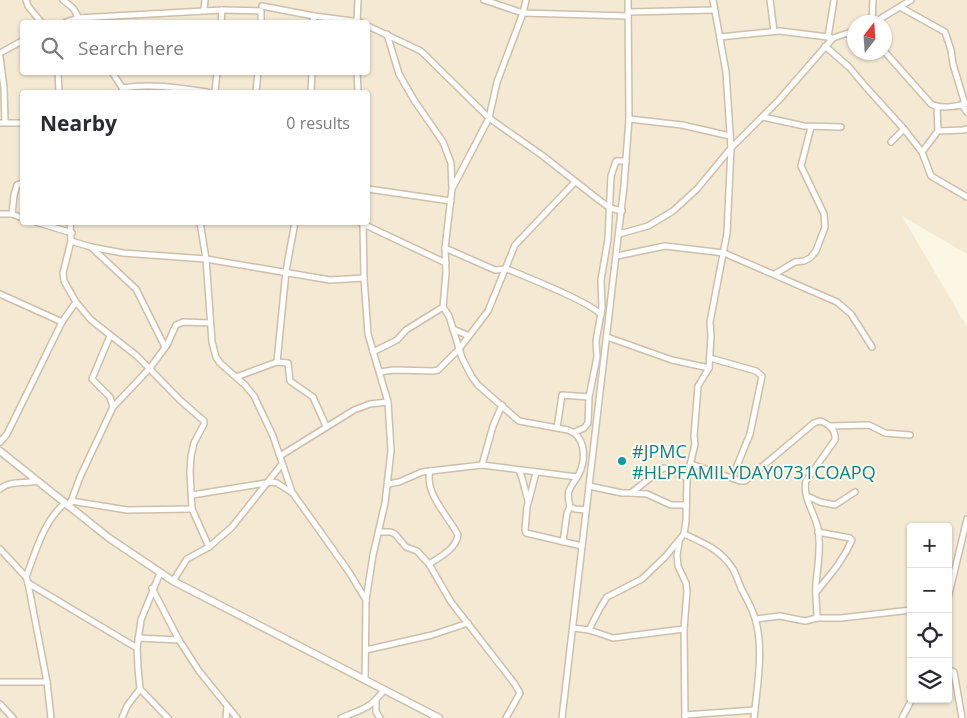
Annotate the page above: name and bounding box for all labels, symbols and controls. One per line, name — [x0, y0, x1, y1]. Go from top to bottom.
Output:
north arrow — [847, 15, 892, 60]
search box — [20, 20, 370, 75]
icon: search — [38, 34, 66, 62]
text: Search here — [78, 35, 184, 61]
text: Nearby — [40, 109, 117, 137]
text: 0 results — [286, 112, 350, 134]
place label: #JPMC #HLPFAMILYDAY0731COAPQ — [632, 439, 876, 484]
marker: #JPMC #HLPFAMILYDAY0731COAPQ — [616, 455, 628, 467]
map controls — [907, 523, 952, 703]
button: + — [907, 523, 952, 568]
button: − — [907, 568, 952, 613]
button: locate — [907, 613, 952, 658]
button: layers — [907, 658, 952, 703]

